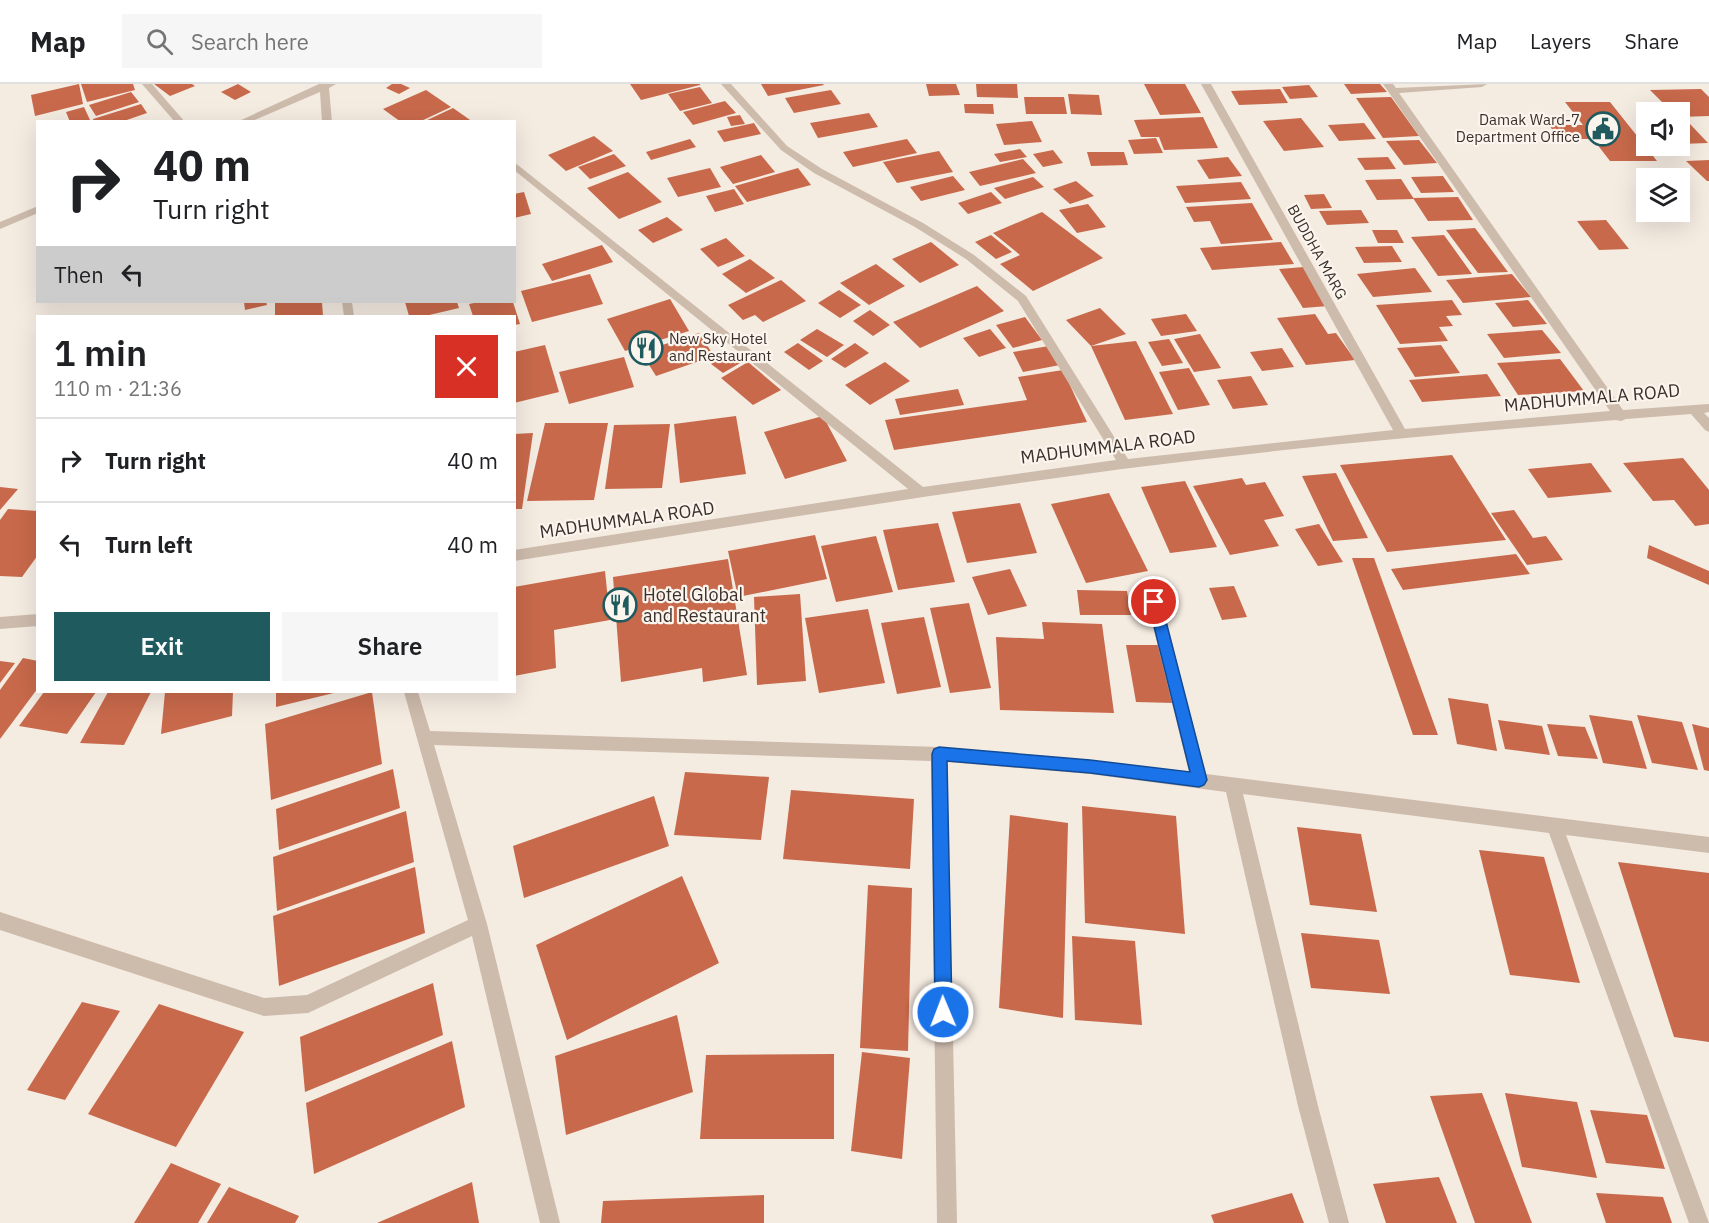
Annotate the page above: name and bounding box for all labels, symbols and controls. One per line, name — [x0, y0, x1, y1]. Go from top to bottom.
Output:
search box — [122, 14, 542, 68]
text: Map — [30, 23, 86, 60]
icon: search — [143, 25, 176, 58]
text: Search here — [191, 27, 309, 56]
text: Map — [1457, 27, 1497, 55]
text: Layers — [1530, 27, 1592, 55]
text: Share — [1625, 27, 1679, 55]
map controls — [1636, 102, 1690, 222]
button: sound — [1636, 102, 1690, 156]
place label: Damak Ward-7 Department Office — [1456, 110, 1580, 146]
public building icon: Damak Ward-7 Department Office — [1585, 111, 1621, 147]
text: 40 m — [153, 138, 251, 193]
icon: right — [54, 144, 132, 222]
button: layers — [1636, 168, 1690, 222]
text: Turn right — [153, 191, 270, 226]
street label: BUDDHA MARG — [1284, 201, 1351, 303]
icon: left — [116, 258, 149, 291]
text: Then — [54, 260, 104, 289]
text: 1 min — [54, 329, 147, 376]
place label: New Sky Hotel and Restaurant — [669, 329, 772, 365]
restaurant icon: New Sky Hotel and Restaurant — [628, 330, 664, 366]
button: close — [435, 335, 498, 398]
text: 110 m · 21:36 — [54, 375, 182, 402]
street label: MADHUMMALA ROAD — [1503, 378, 1681, 417]
street label: MADHUMMALA ROAD — [1019, 424, 1197, 469]
icon: right — [54, 444, 87, 477]
text: Turn right — [105, 446, 206, 475]
text: 40 m — [447, 446, 498, 475]
street label: MADHUMMALA ROAD — [538, 496, 716, 543]
icon: left — [54, 528, 87, 561]
text: Turn left — [105, 530, 193, 559]
text: 40 m — [447, 530, 498, 559]
pin — [1128, 576, 1179, 627]
place label: Hotel Global and Restaurant — [643, 583, 766, 627]
icon: arrive — [1137, 585, 1170, 618]
restaurant icon: Hotel Global and Restaurant — [602, 587, 638, 623]
button: Exit — [54, 612, 270, 681]
button: Share — [282, 612, 498, 681]
position arrow — [911, 980, 975, 1044]

